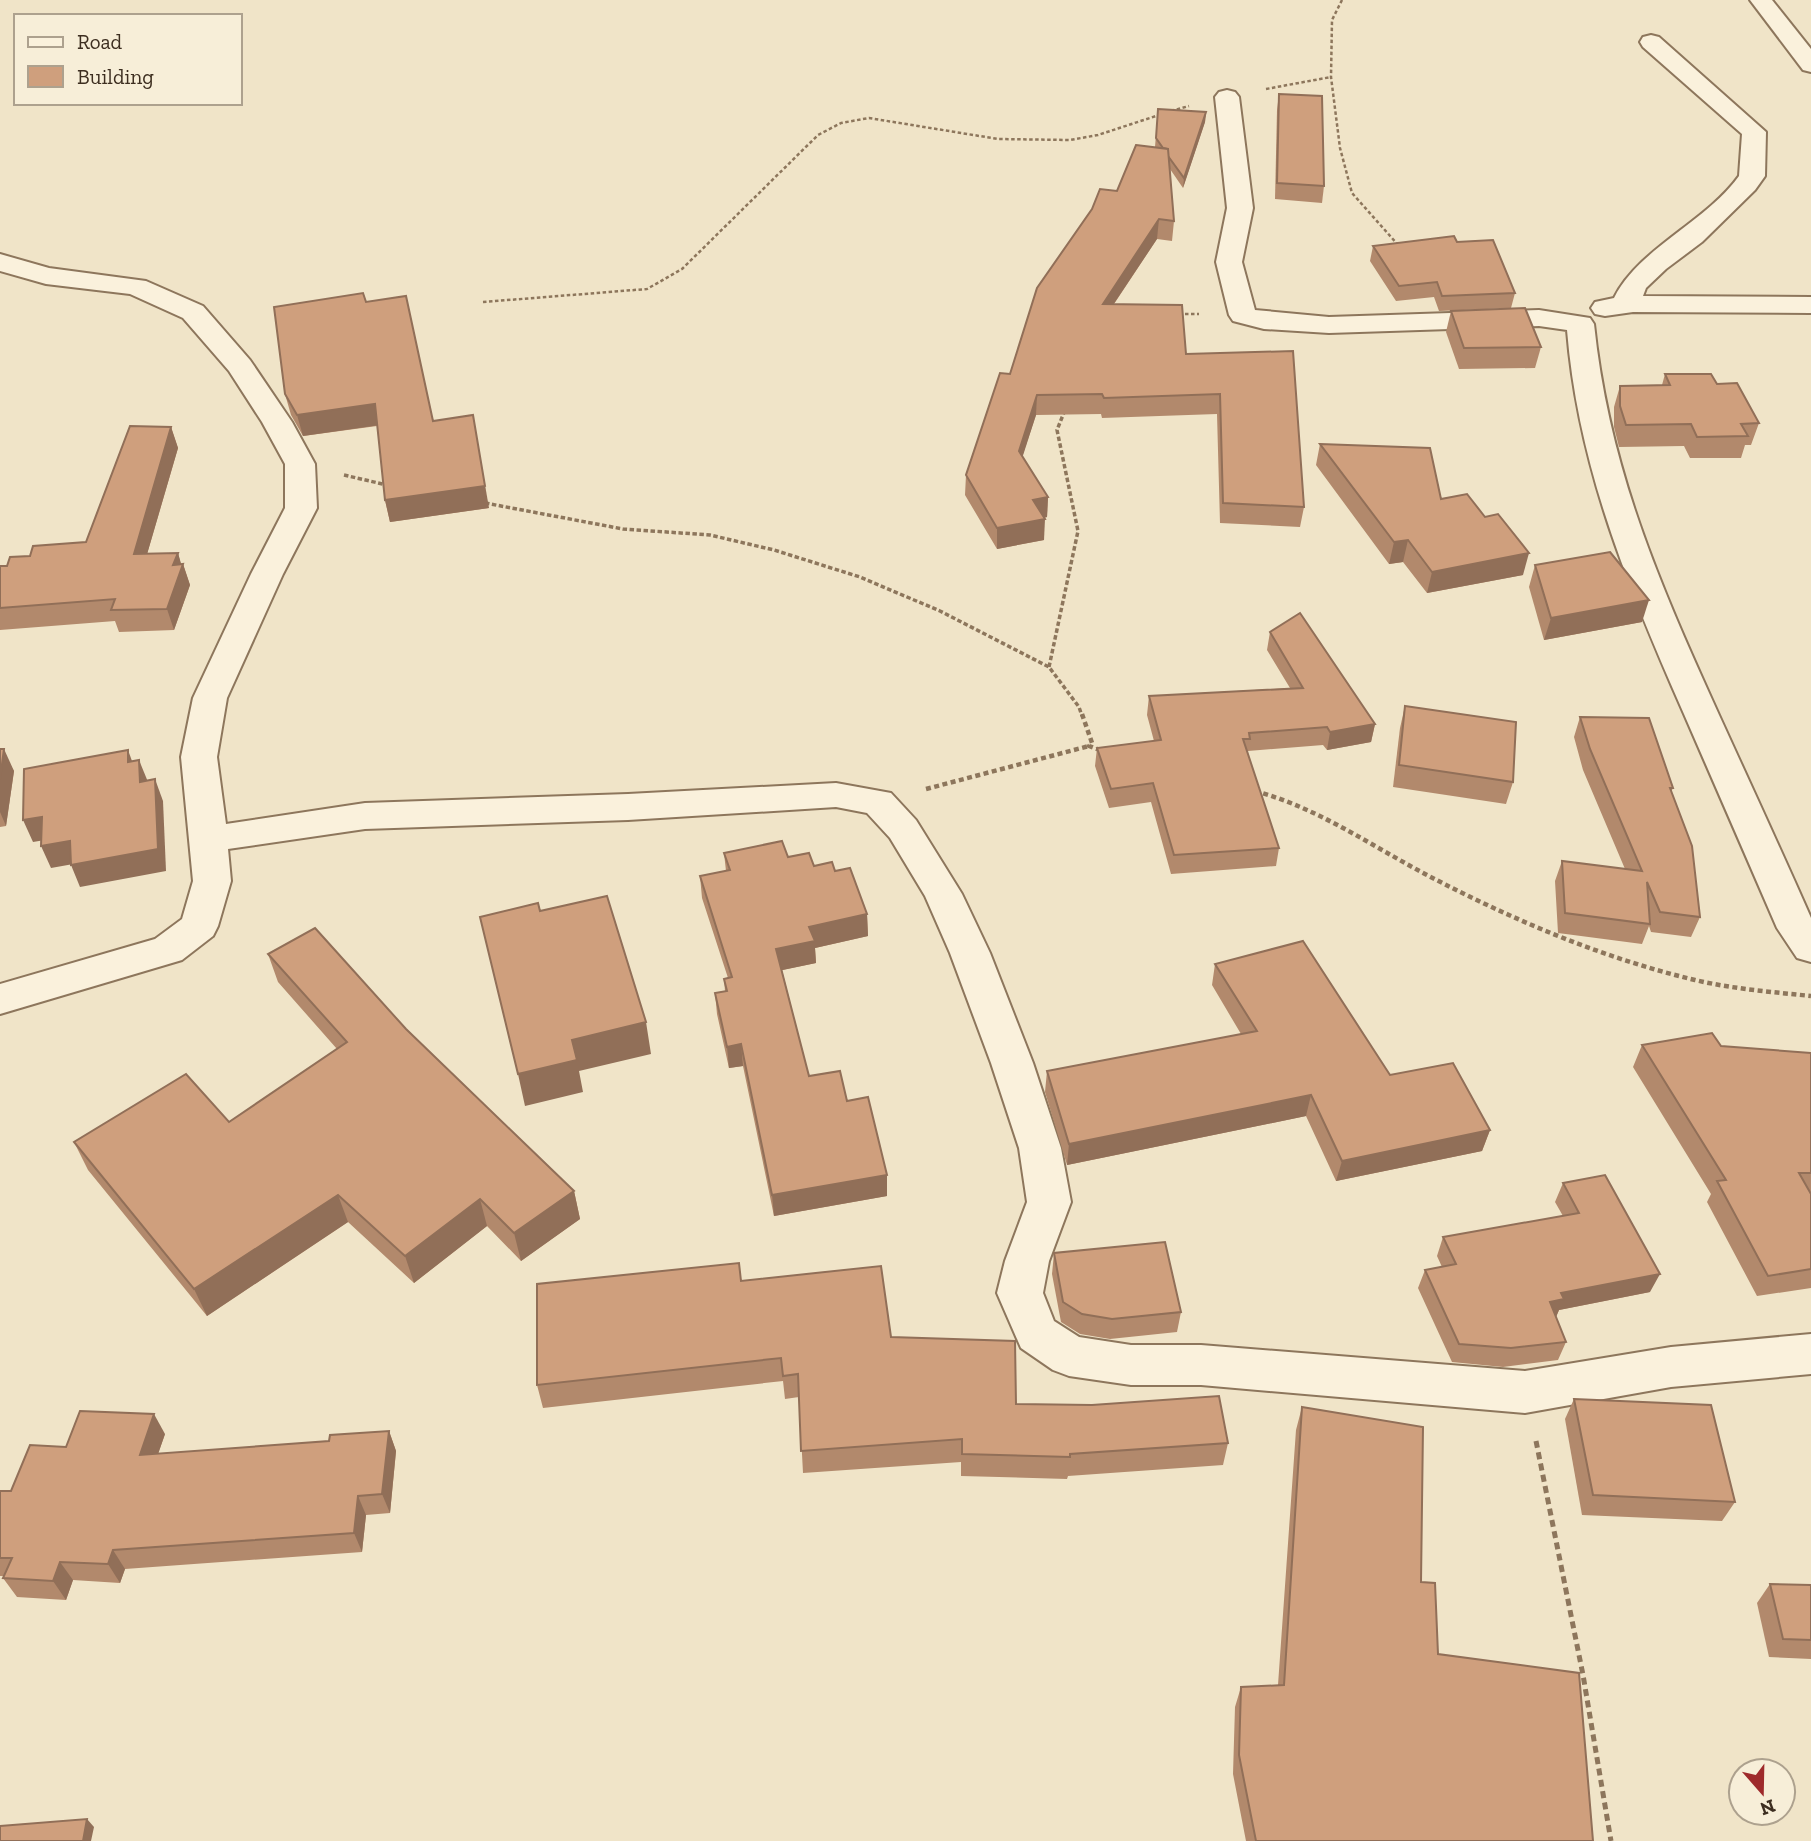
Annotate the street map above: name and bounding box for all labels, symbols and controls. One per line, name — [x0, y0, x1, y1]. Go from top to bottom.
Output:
legend — [14, 14, 242, 105]
text: Road — [77, 29, 123, 54]
text: Building — [77, 64, 154, 89]
north arrow — [1727, 1757, 1797, 1827]
text: N — [1757, 1794, 1778, 1821]

